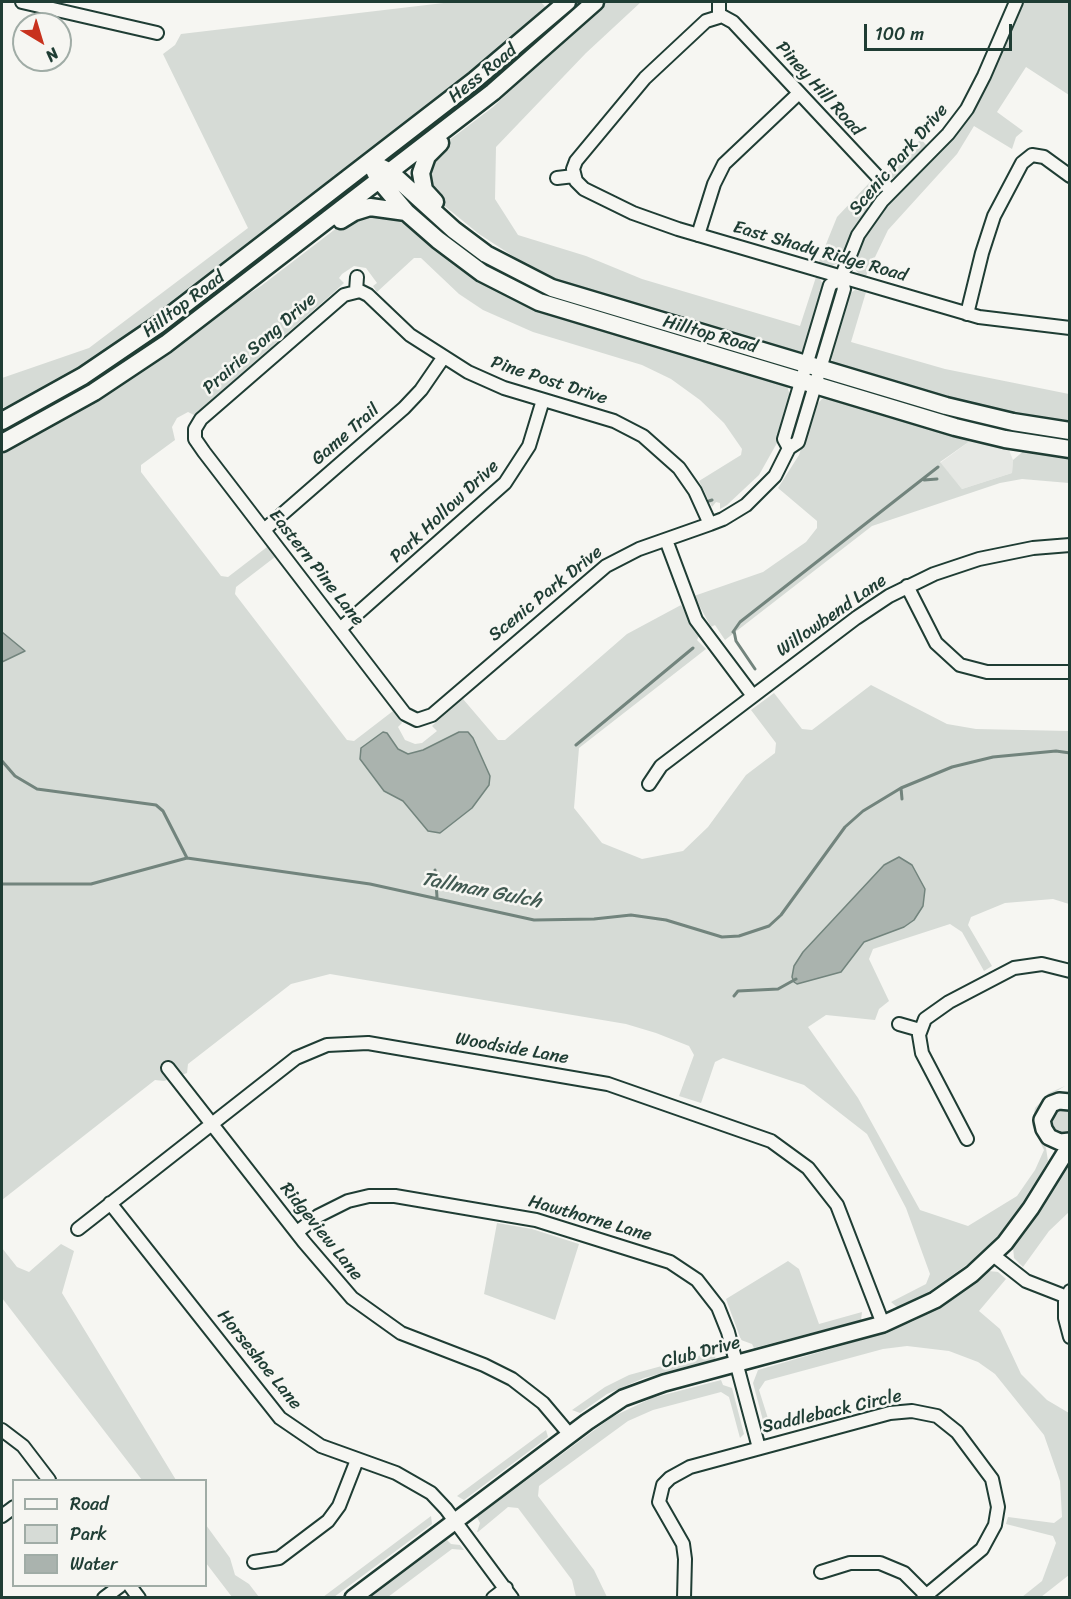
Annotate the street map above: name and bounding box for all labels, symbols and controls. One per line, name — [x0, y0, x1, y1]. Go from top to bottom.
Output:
north arrow — [12, 12, 72, 72]
scale bar — [867, 12, 1016, 50]
text: 100 m — [875, 18, 924, 50]
street label: Piney Hill Road — [771, 37, 867, 141]
text: N — [39, 40, 65, 70]
street label: Hess Road — [444, 40, 522, 108]
street label: Scenic Park Drive — [845, 100, 953, 220]
street label: East Shady Ridge Road — [731, 217, 909, 287]
street label: Hilltop Road — [139, 267, 229, 343]
street label: Prairie Song Drive — [199, 289, 321, 399]
street label: Hilltop Road — [660, 311, 760, 359]
street label: Pine Post Drive — [488, 352, 610, 410]
street label: Game Trail — [308, 400, 384, 470]
street label: Park Hollow Drive — [386, 456, 504, 568]
street label: Eastern Pine Lane — [264, 505, 368, 631]
street label: Scenic Park Drive — [485, 541, 607, 647]
street label: Willowbend Lane — [773, 570, 891, 662]
water label: Tallman Gulch — [419, 868, 543, 914]
street label: Woodside Lane — [454, 1028, 570, 1070]
street label: Ridgeview Lane — [275, 1179, 367, 1285]
street label: Hawthorne Lane — [526, 1191, 654, 1247]
street label: Horseshoe Lane — [212, 1306, 306, 1414]
street label: Club Drive — [659, 1332, 743, 1374]
street label: Saddleback Circle — [760, 1385, 904, 1439]
legend — [12, 1479, 207, 1587]
text: Road — [70, 1488, 109, 1520]
text: Park — [70, 1518, 107, 1550]
text: Water — [70, 1548, 117, 1580]

